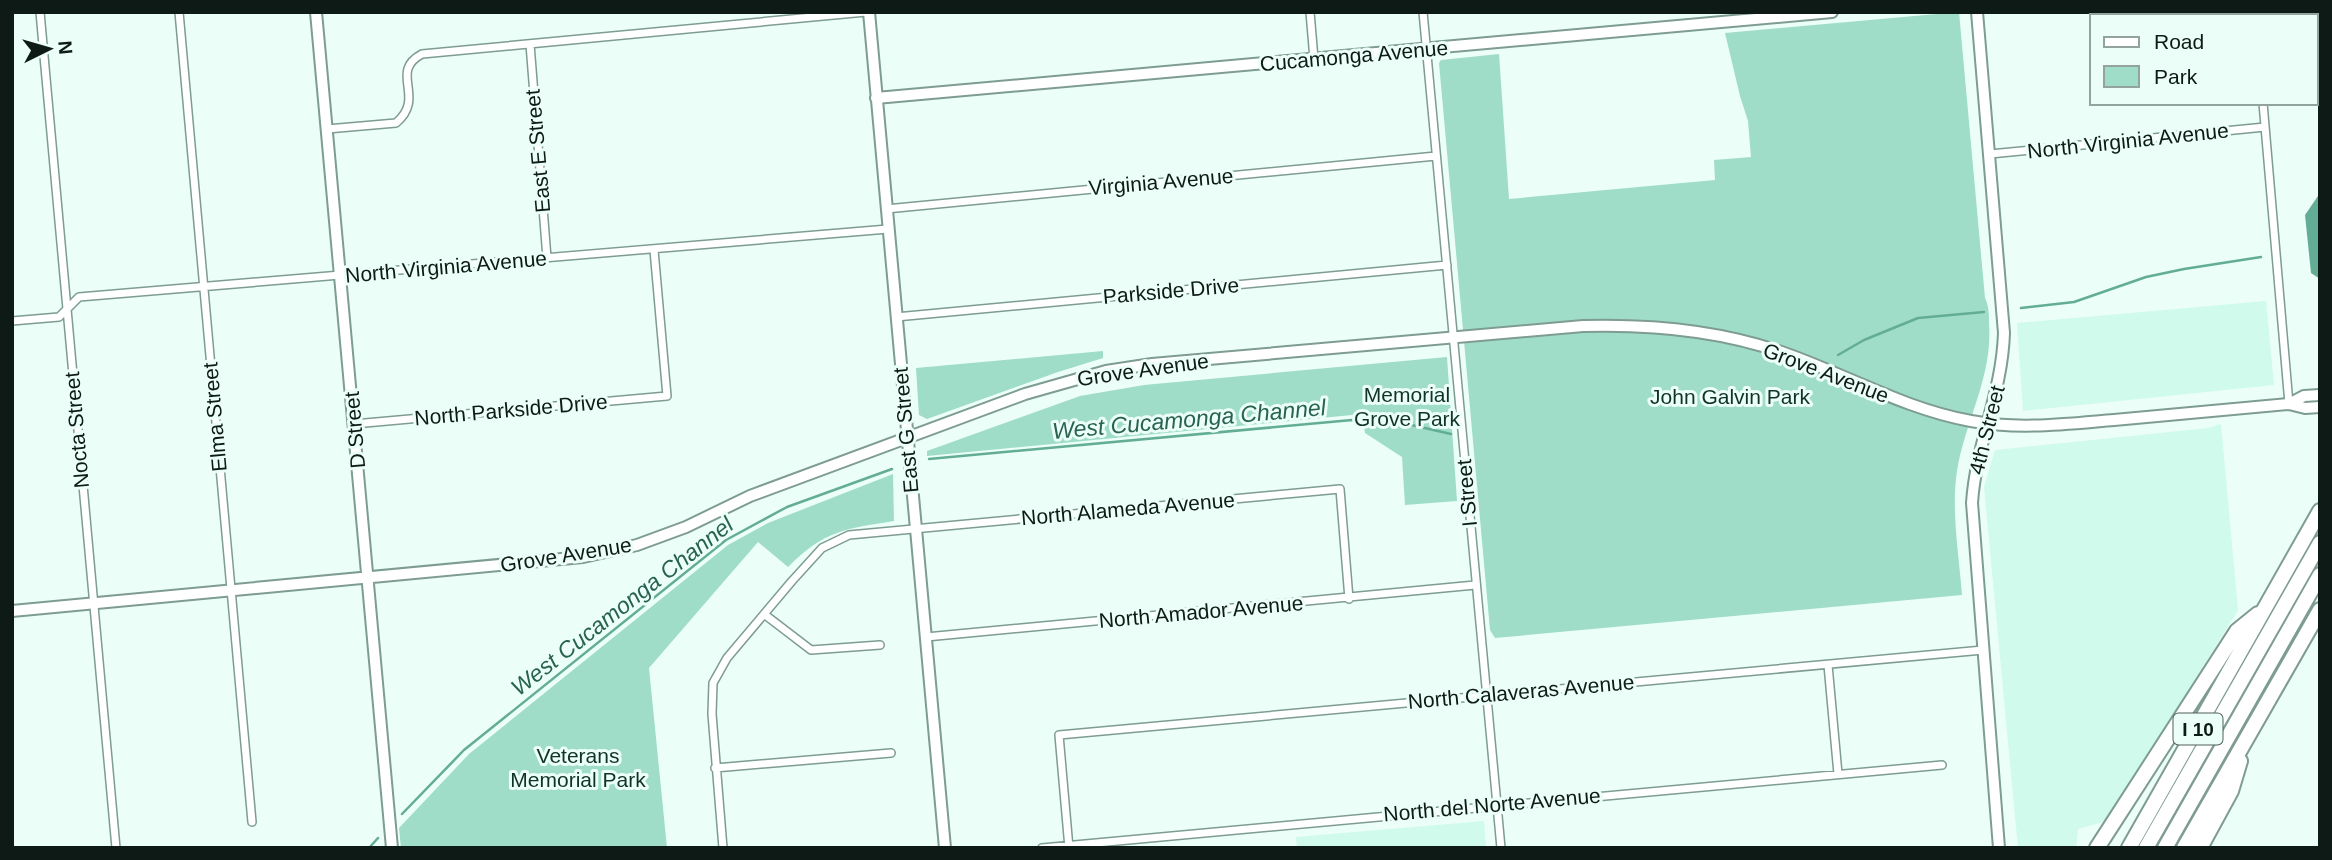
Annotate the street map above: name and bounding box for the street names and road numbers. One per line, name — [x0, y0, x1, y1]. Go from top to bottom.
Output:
street label: Cucamonga Avenue — [1259, 36, 1449, 75]
street label: East E Street — [521, 88, 554, 214]
street label: North Virginia Avenue — [2026, 118, 2230, 163]
street label: Virginia Avenue — [1088, 164, 1234, 199]
street label: North Virginia Avenue — [344, 246, 548, 287]
street label: Parkside Drive — [1102, 273, 1240, 308]
street label: Grove Avenue — [1760, 338, 1892, 407]
street label: Grove Avenue — [1076, 349, 1210, 390]
street label: Elma Street — [198, 361, 231, 473]
street label: East G Street — [889, 366, 922, 494]
street label: Nocta Street — [60, 371, 93, 489]
street label: 4th Street — [1964, 383, 2009, 477]
street label: North Parkside Drive — [413, 390, 608, 429]
street label: D Street — [340, 391, 369, 469]
street label: I Street — [1452, 458, 1481, 528]
street label: North Alameda Avenue — [1020, 488, 1236, 529]
street label: Grove Avenue — [499, 533, 633, 576]
street label: North Amador Avenue — [1098, 591, 1304, 632]
street label: North Calaveras Avenue — [1407, 670, 1635, 713]
road number: I 10 — [2174, 714, 2222, 744]
street label: North del Norte Avenue — [1382, 784, 1602, 825]

